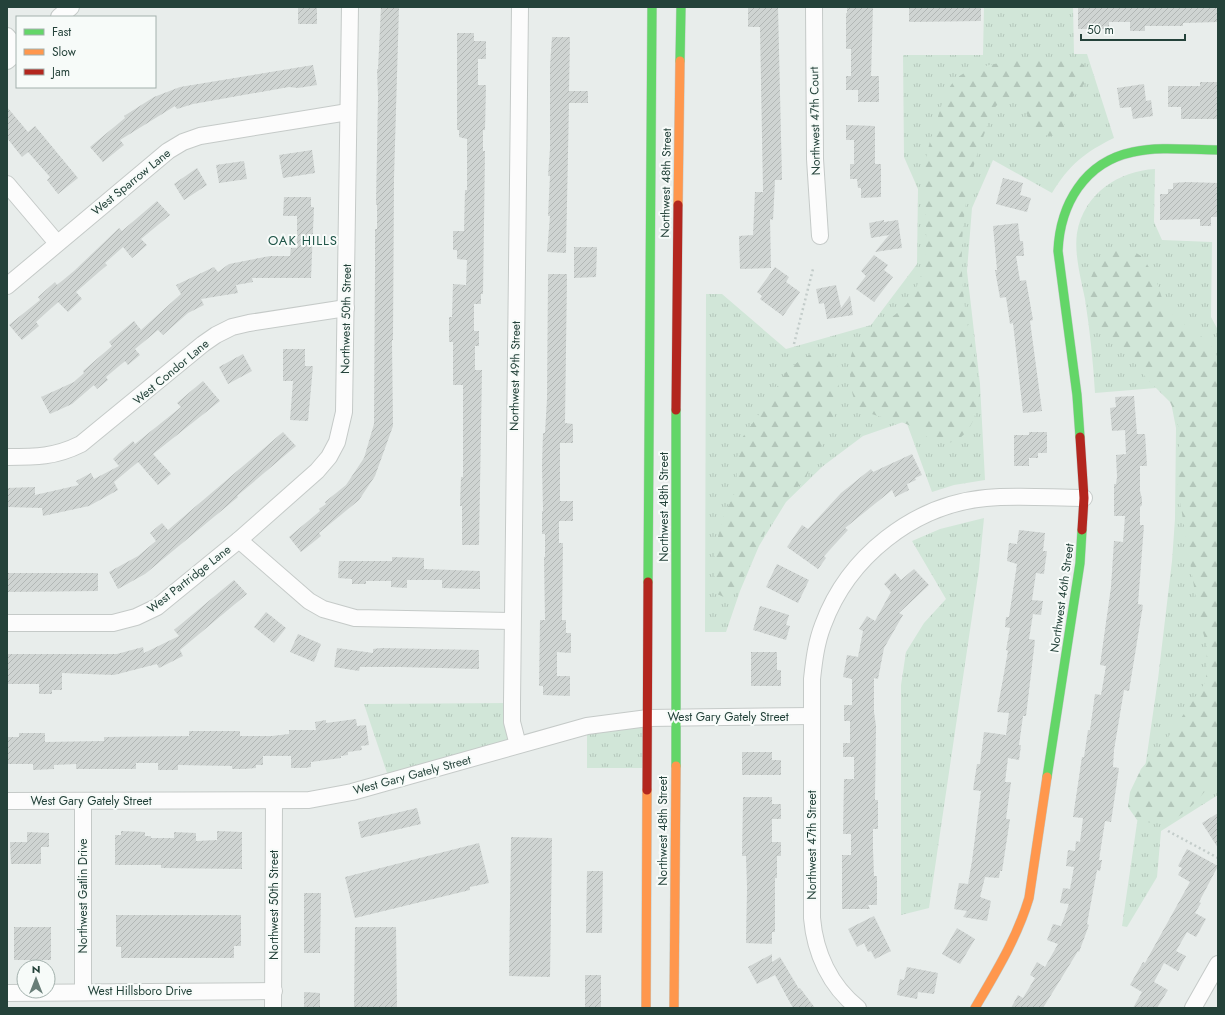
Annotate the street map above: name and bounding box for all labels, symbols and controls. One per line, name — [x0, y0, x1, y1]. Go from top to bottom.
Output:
legend — [16, 16, 156, 88]
scale bar — [1081, 16, 1185, 42]
text: 50 m — [1087, 21, 1114, 39]
text: Fast — [52, 23, 71, 41]
text: Slow — [52, 43, 77, 61]
text: Jam — [50, 63, 70, 81]
street label: Northwest 47th Court — [805, 66, 825, 176]
street label: Northwest 48th Street — [656, 128, 676, 238]
street label: West Sparrow Lane — [87, 144, 175, 220]
district label: OAK HILLS — [268, 231, 338, 250]
street label: Northwest 50th Street — [336, 264, 356, 374]
street label: Northwest 49th Street — [505, 321, 525, 431]
street label: West Condor Lane — [129, 335, 213, 409]
street label: Northwest 48th Street — [655, 452, 673, 562]
street label: West Partridge Lane — [143, 541, 235, 617]
street label: Northwest 46th Street — [1045, 542, 1079, 654]
street label: West Gary Gately Street — [667, 708, 789, 726]
street label: West Gary Gately Street — [351, 751, 473, 799]
street label: Northwest 48th Street — [654, 776, 672, 886]
street label: Northwest 47th Street — [803, 790, 821, 900]
street label: West Gary Gately Street — [30, 792, 152, 810]
street label: Northwest Gatlin Drive — [74, 839, 92, 953]
street label: Northwest 50th Street — [265, 850, 283, 960]
north arrow — [16, 959, 56, 999]
text: N — [32, 961, 40, 977]
street label: West Hillsboro Drive — [88, 982, 192, 1000]

